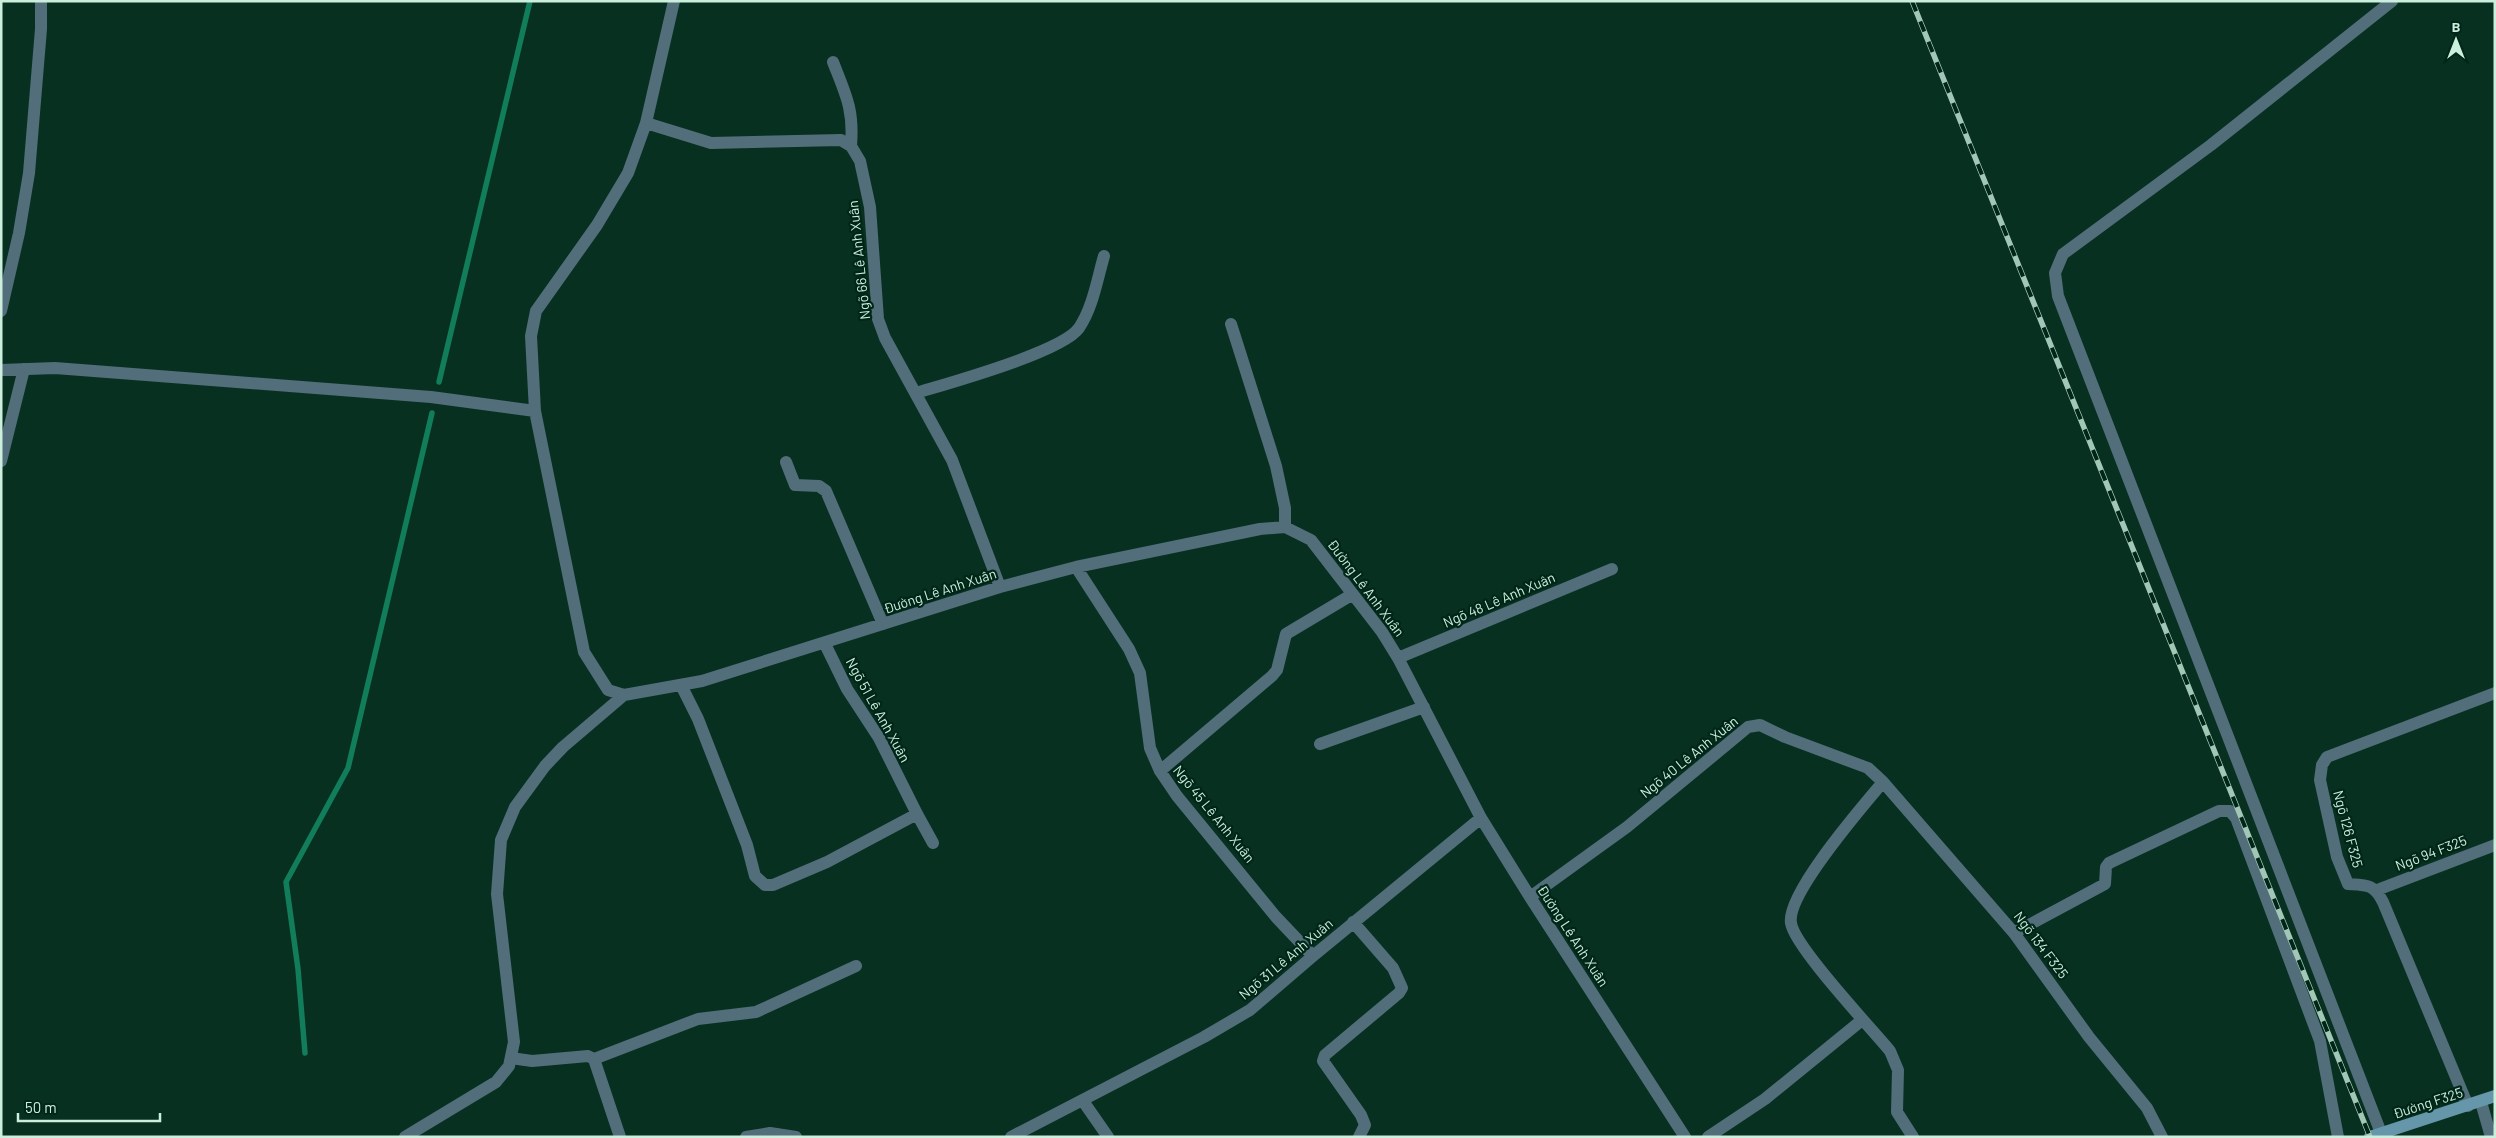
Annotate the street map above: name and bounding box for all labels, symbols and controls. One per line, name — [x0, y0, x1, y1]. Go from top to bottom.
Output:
north arrow — [2431, 15, 2481, 65]
text: B — [2452, 18, 2460, 35]
street label: Ngõ 66 Lê Anh Xuân — [844, 200, 873, 320]
street label: Đường Lê Anh Xuân — [1324, 536, 1408, 640]
street label: Đường Lê Anh Xuân — [881, 564, 998, 617]
street label: Ngõ 48 Lê Anh Xuân — [1440, 568, 1557, 631]
street label: Ngõ 51 Lê Anh Xuân — [843, 655, 914, 765]
street label: Ngõ 40 Lê Anh Xuân — [1636, 712, 1741, 801]
street label: Ngõ 45 Lê Anh Xuân — [1170, 762, 1259, 866]
street label: Ngõ 126 F325 — [2330, 788, 2367, 869]
street label: Ngõ 94 F325 — [2393, 831, 2469, 874]
street label: Đường Lê Anh Xuân — [1534, 882, 1612, 990]
street label: Ngõ 134 F325 — [2011, 908, 2072, 982]
street label: Ngõ 31 Lê Anh Xuân — [1235, 914, 1336, 1003]
street label: Đường F325 — [2391, 1083, 2465, 1122]
scale bar — [18, 1090, 160, 1122]
text: 50 m — [25, 1098, 57, 1116]

